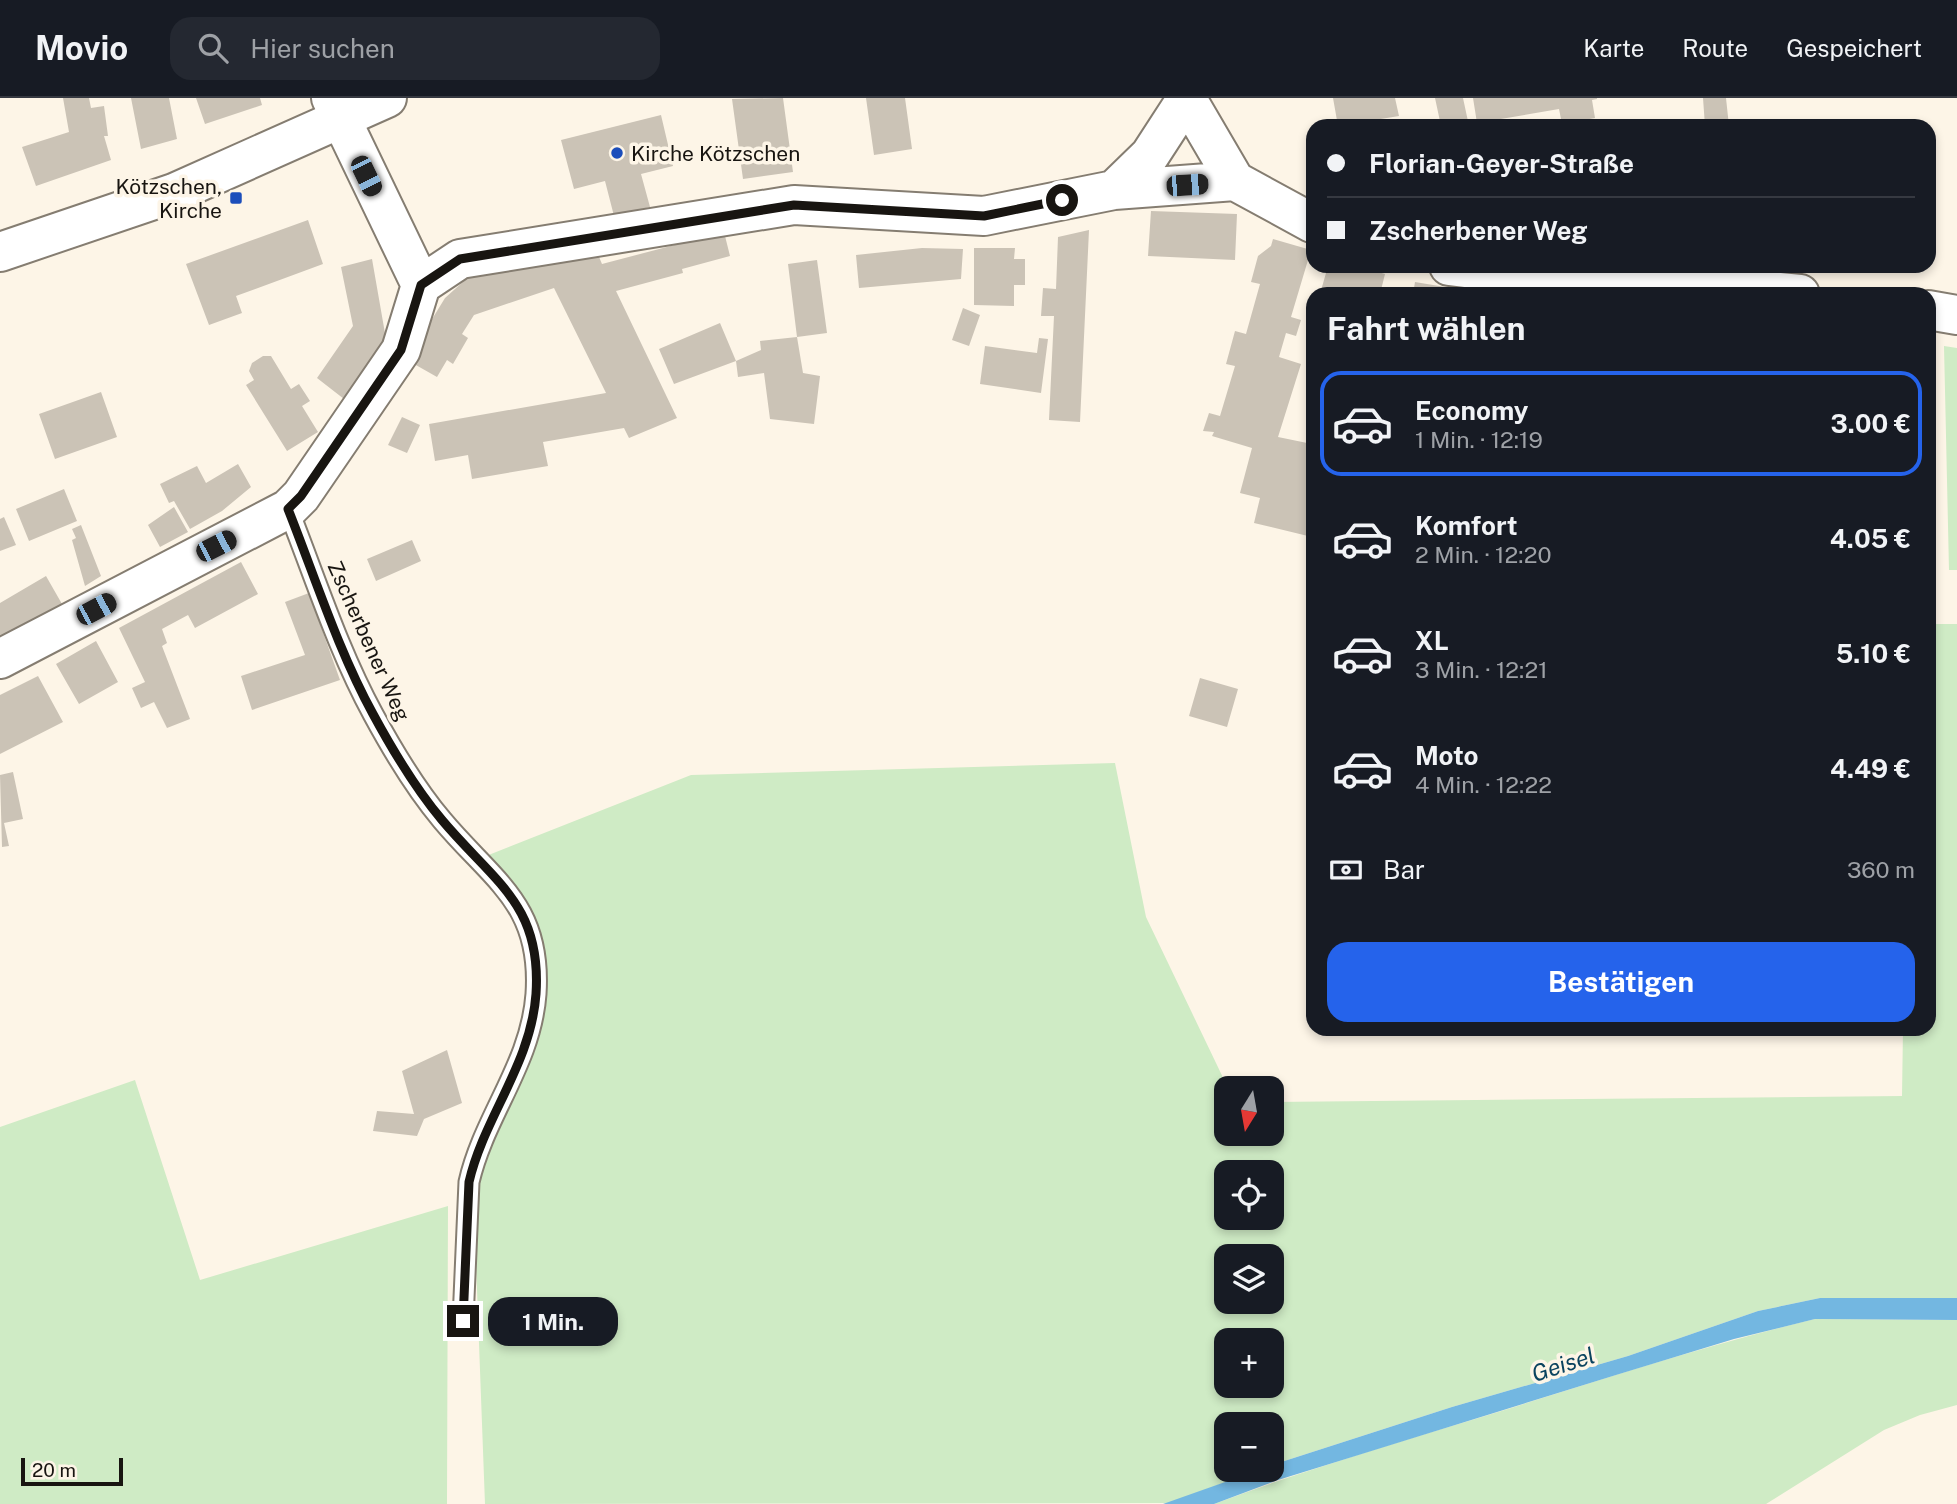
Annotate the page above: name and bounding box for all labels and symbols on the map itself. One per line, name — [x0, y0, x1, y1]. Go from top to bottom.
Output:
place label: Kirche Kötzschen — [631, 141, 800, 166]
marker: Kirche Kötzschen — [609, 145, 625, 161]
car — [348, 153, 385, 199]
car — [1166, 173, 1209, 197]
place label: Kötzschen, Kirche — [116, 174, 222, 223]
route start — [1046, 184, 1078, 216]
marker: Kötzschen, Kirche — [228, 190, 244, 206]
car — [193, 527, 240, 565]
street label: Zscherbener Weg — [322, 557, 416, 725]
car — [73, 590, 120, 628]
north arrow — [1214, 1076, 1284, 1146]
callout: 1 Min. — [488, 1296, 617, 1346]
route end — [447, 1305, 479, 1337]
water label: Geisel — [1528, 1341, 1598, 1387]
scale bar — [21, 1455, 122, 1487]

